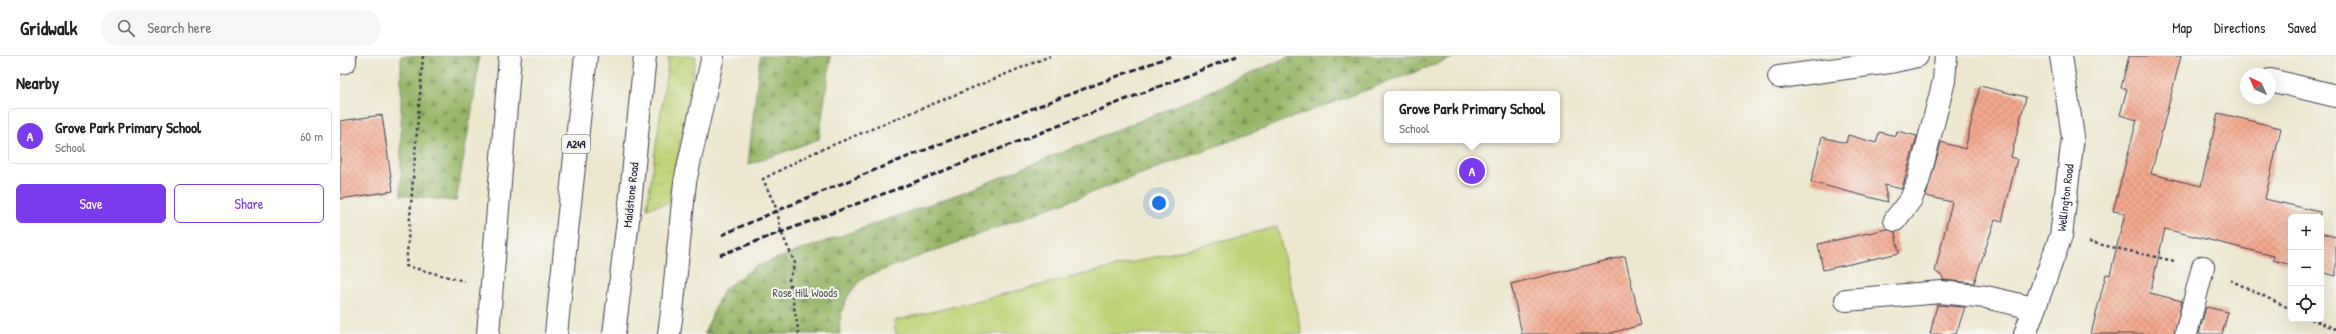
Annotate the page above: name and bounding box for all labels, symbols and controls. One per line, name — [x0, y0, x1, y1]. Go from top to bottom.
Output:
search box — [101, 10, 381, 46]
text: Gridwalk — [20, 15, 77, 41]
icon: search — [115, 17, 137, 39]
text: Search here — [147, 17, 211, 38]
text: Map — [2172, 18, 2192, 37]
text: Directions — [2214, 18, 2265, 37]
text: Saved — [2287, 18, 2316, 37]
north arrow — [2240, 68, 2276, 104]
text: Nearby — [16, 71, 59, 94]
popup — [1384, 91, 1560, 143]
text: Grove Park Primary School — [1399, 98, 1545, 119]
text: Grove Park Primary School — [55, 117, 201, 138]
text: School — [1399, 119, 1429, 137]
text: A — [27, 127, 33, 145]
text: 60 m — [300, 127, 323, 145]
road number: A249 — [562, 135, 590, 153]
text: School — [55, 138, 85, 156]
pin: A — [1459, 156, 1485, 186]
street label: Maidstone Road — [619, 161, 642, 228]
street label: Wellington Road — [2053, 163, 2078, 232]
button: Save — [16, 184, 166, 223]
button: Share — [174, 184, 324, 223]
your location — [1149, 193, 1169, 213]
map controls — [2288, 214, 2324, 322]
button: + — [2288, 214, 2324, 250]
button: − — [2288, 250, 2324, 286]
park label: Rose Hill Woods — [772, 284, 838, 301]
button: locate — [2288, 286, 2324, 322]

